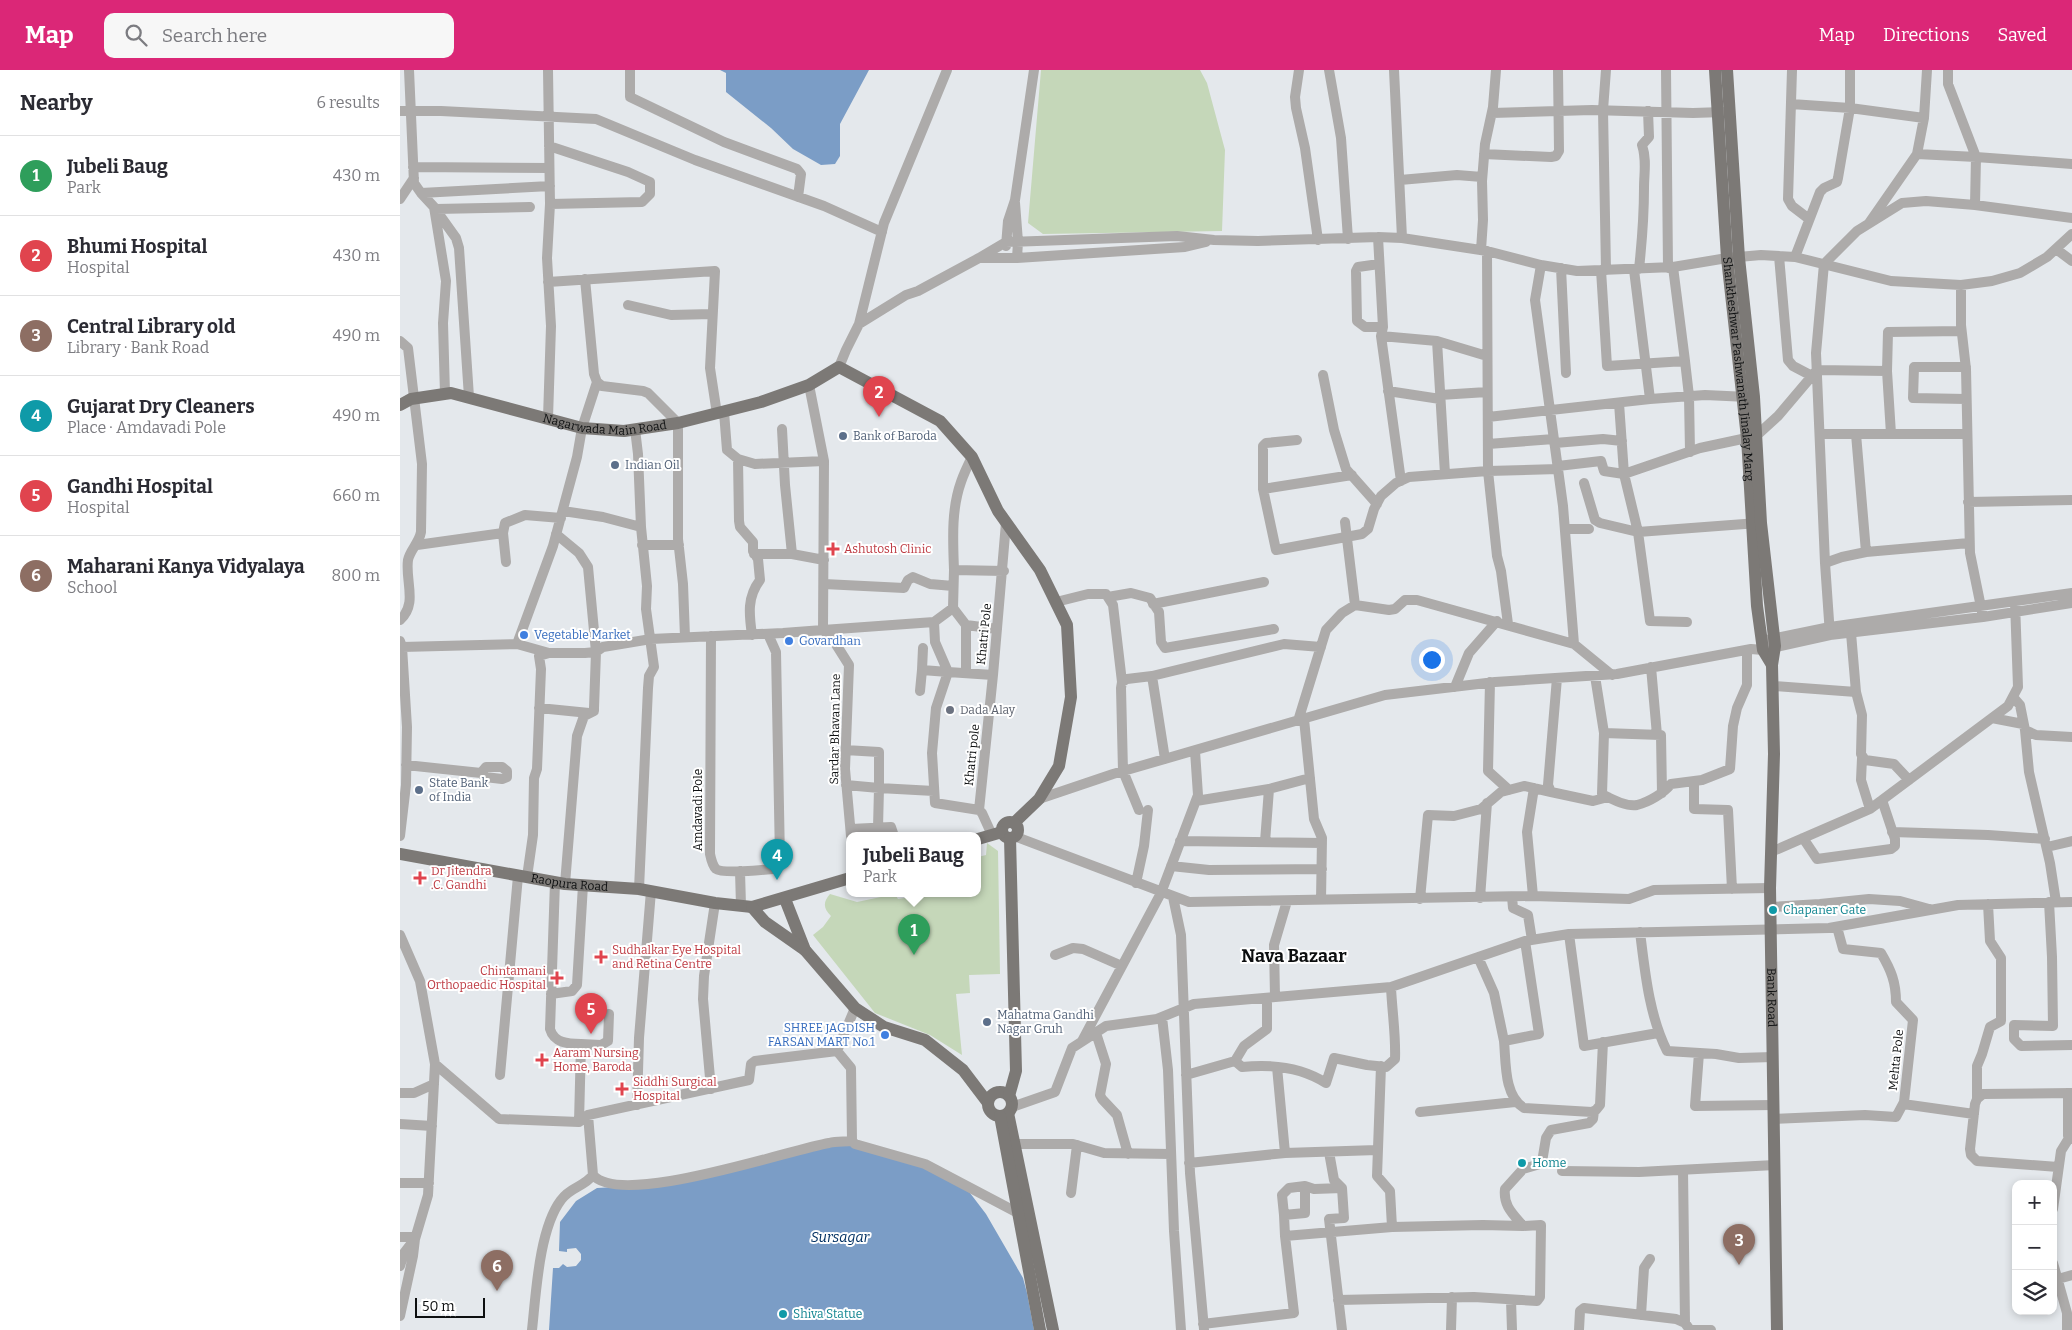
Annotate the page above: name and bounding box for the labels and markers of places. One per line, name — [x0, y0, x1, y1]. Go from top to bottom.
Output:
pin: 2 — [863, 376, 895, 417]
place label: Bank of Baroda — [853, 429, 937, 443]
marker: Bank of Baroda — [837, 430, 849, 442]
place label: Indian Oil — [625, 458, 680, 472]
marker: Indian Oil — [609, 459, 621, 471]
marker: Ashutosh Clinic — [826, 542, 840, 556]
place label: Ashutosh Clinic — [844, 542, 931, 556]
place label: Vegetable Market — [534, 628, 631, 642]
marker: Vegetable Market — [518, 629, 530, 641]
place label: Govardhan — [799, 634, 861, 648]
marker: Govardhan — [783, 635, 795, 647]
place label: Dada Alay — [960, 703, 1016, 717]
marker: Dada Alay — [944, 704, 956, 716]
place label: State Bank of India — [429, 776, 489, 804]
marker: State Bank of India — [413, 784, 425, 796]
pin: 4 — [761, 839, 793, 880]
place label: Dr Jitendra .C. Gandhi — [431, 864, 492, 892]
marker: Dr Jitendra .C. Gandhi — [413, 871, 427, 885]
place label: Chapaner Gate — [1783, 903, 1866, 917]
marker: Chapaner Gate — [1767, 904, 1779, 916]
pin: 1 — [898, 914, 930, 955]
place label: Sudhalkar Eye Hospital and Retina Centre — [612, 943, 742, 971]
marker: Sudhalkar Eye Hospital and Retina Centre — [594, 950, 608, 964]
place label: Chintamani Orthopaedic Hospital — [427, 964, 547, 992]
marker: Chintamani Orthopaedic Hospital — [550, 971, 564, 985]
pin: 5 — [575, 993, 607, 1034]
place label: Mahatma Gandhi Nagar Gruh — [997, 1008, 1094, 1036]
marker: Mahatma Gandhi Nagar Gruh — [981, 1016, 993, 1028]
place label: SHREE JAGDISH FARSAN MART No.1 — [768, 1021, 875, 1049]
marker: SHREE JAGDISH FARSAN MART No.1 — [879, 1029, 891, 1041]
place label: Aaram Nursing Home, Baroda — [553, 1046, 639, 1074]
marker: Aaram Nursing Home, Baroda — [535, 1053, 549, 1067]
place label: Siddhi Surgical Hospital — [633, 1075, 717, 1103]
marker: Siddhi Surgical Hospital — [615, 1082, 629, 1096]
place label: Home — [1532, 1156, 1566, 1170]
marker: Home — [1516, 1157, 1528, 1169]
pin: 3 — [1723, 1224, 1755, 1265]
pin: 6 — [481, 1250, 513, 1291]
place label: Shiva Statue — [793, 1307, 862, 1321]
marker: Shiva Statue — [777, 1308, 789, 1320]

